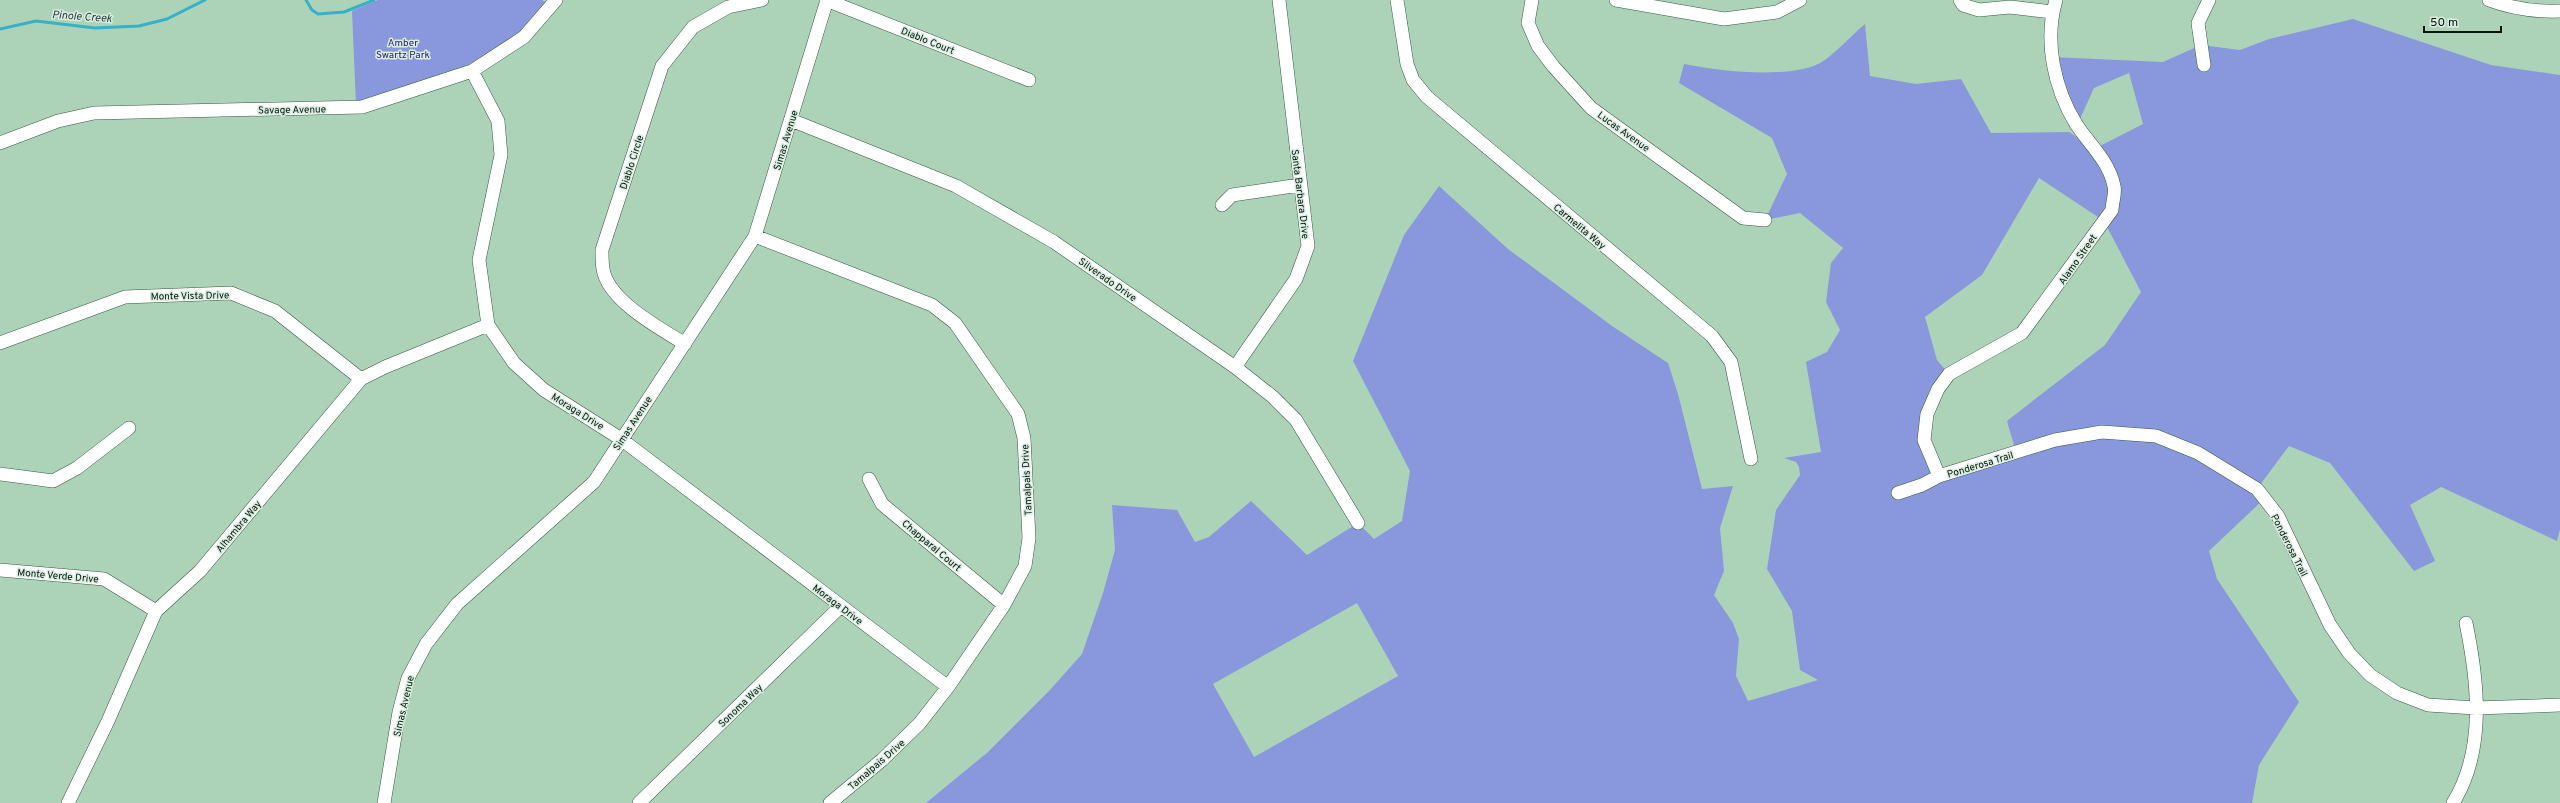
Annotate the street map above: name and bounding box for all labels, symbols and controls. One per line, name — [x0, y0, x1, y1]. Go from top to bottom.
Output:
water label: Pinole Creek — [52, 8, 113, 26]
scale bar — [2424, 8, 2501, 34]
text: 50 m — [2430, 15, 2458, 31]
street label: Diablo Court — [899, 25, 956, 58]
park label: Amber Swartz Park — [376, 37, 430, 62]
street label: Savage Avenue — [258, 103, 326, 118]
street label: Simas Avenue — [771, 109, 802, 172]
street label: Lucas Avenue — [1594, 109, 1652, 156]
street label: Diablo Circle — [618, 134, 647, 191]
street label: Santa Barbara Drive — [1288, 149, 1311, 240]
street label: Carmelita Way — [1550, 201, 1608, 253]
street label: Alamo Street — [2056, 232, 2101, 288]
street label: Silverado Drive — [1076, 255, 1139, 305]
street label: Monte Vista Drive — [151, 289, 229, 304]
street label: Moraga Drive — [548, 391, 606, 434]
street label: Simas Avenue — [611, 394, 656, 454]
street label: Tamalpais Drive — [1019, 444, 1036, 516]
street label: Ponderosa Trail — [1946, 449, 2015, 482]
street label: Alhambra Way — [214, 498, 265, 556]
street label: Ponderosa Trail — [2267, 512, 2310, 579]
street label: Chapparal Court — [899, 517, 964, 575]
street label: Monte Verde Drive — [17, 566, 99, 587]
street label: Moraga Drive — [809, 582, 865, 628]
street label: Simas Avenue — [391, 674, 418, 738]
street label: Sonoma Way — [716, 682, 766, 731]
street label: Tamalpais Drive — [846, 737, 908, 793]

